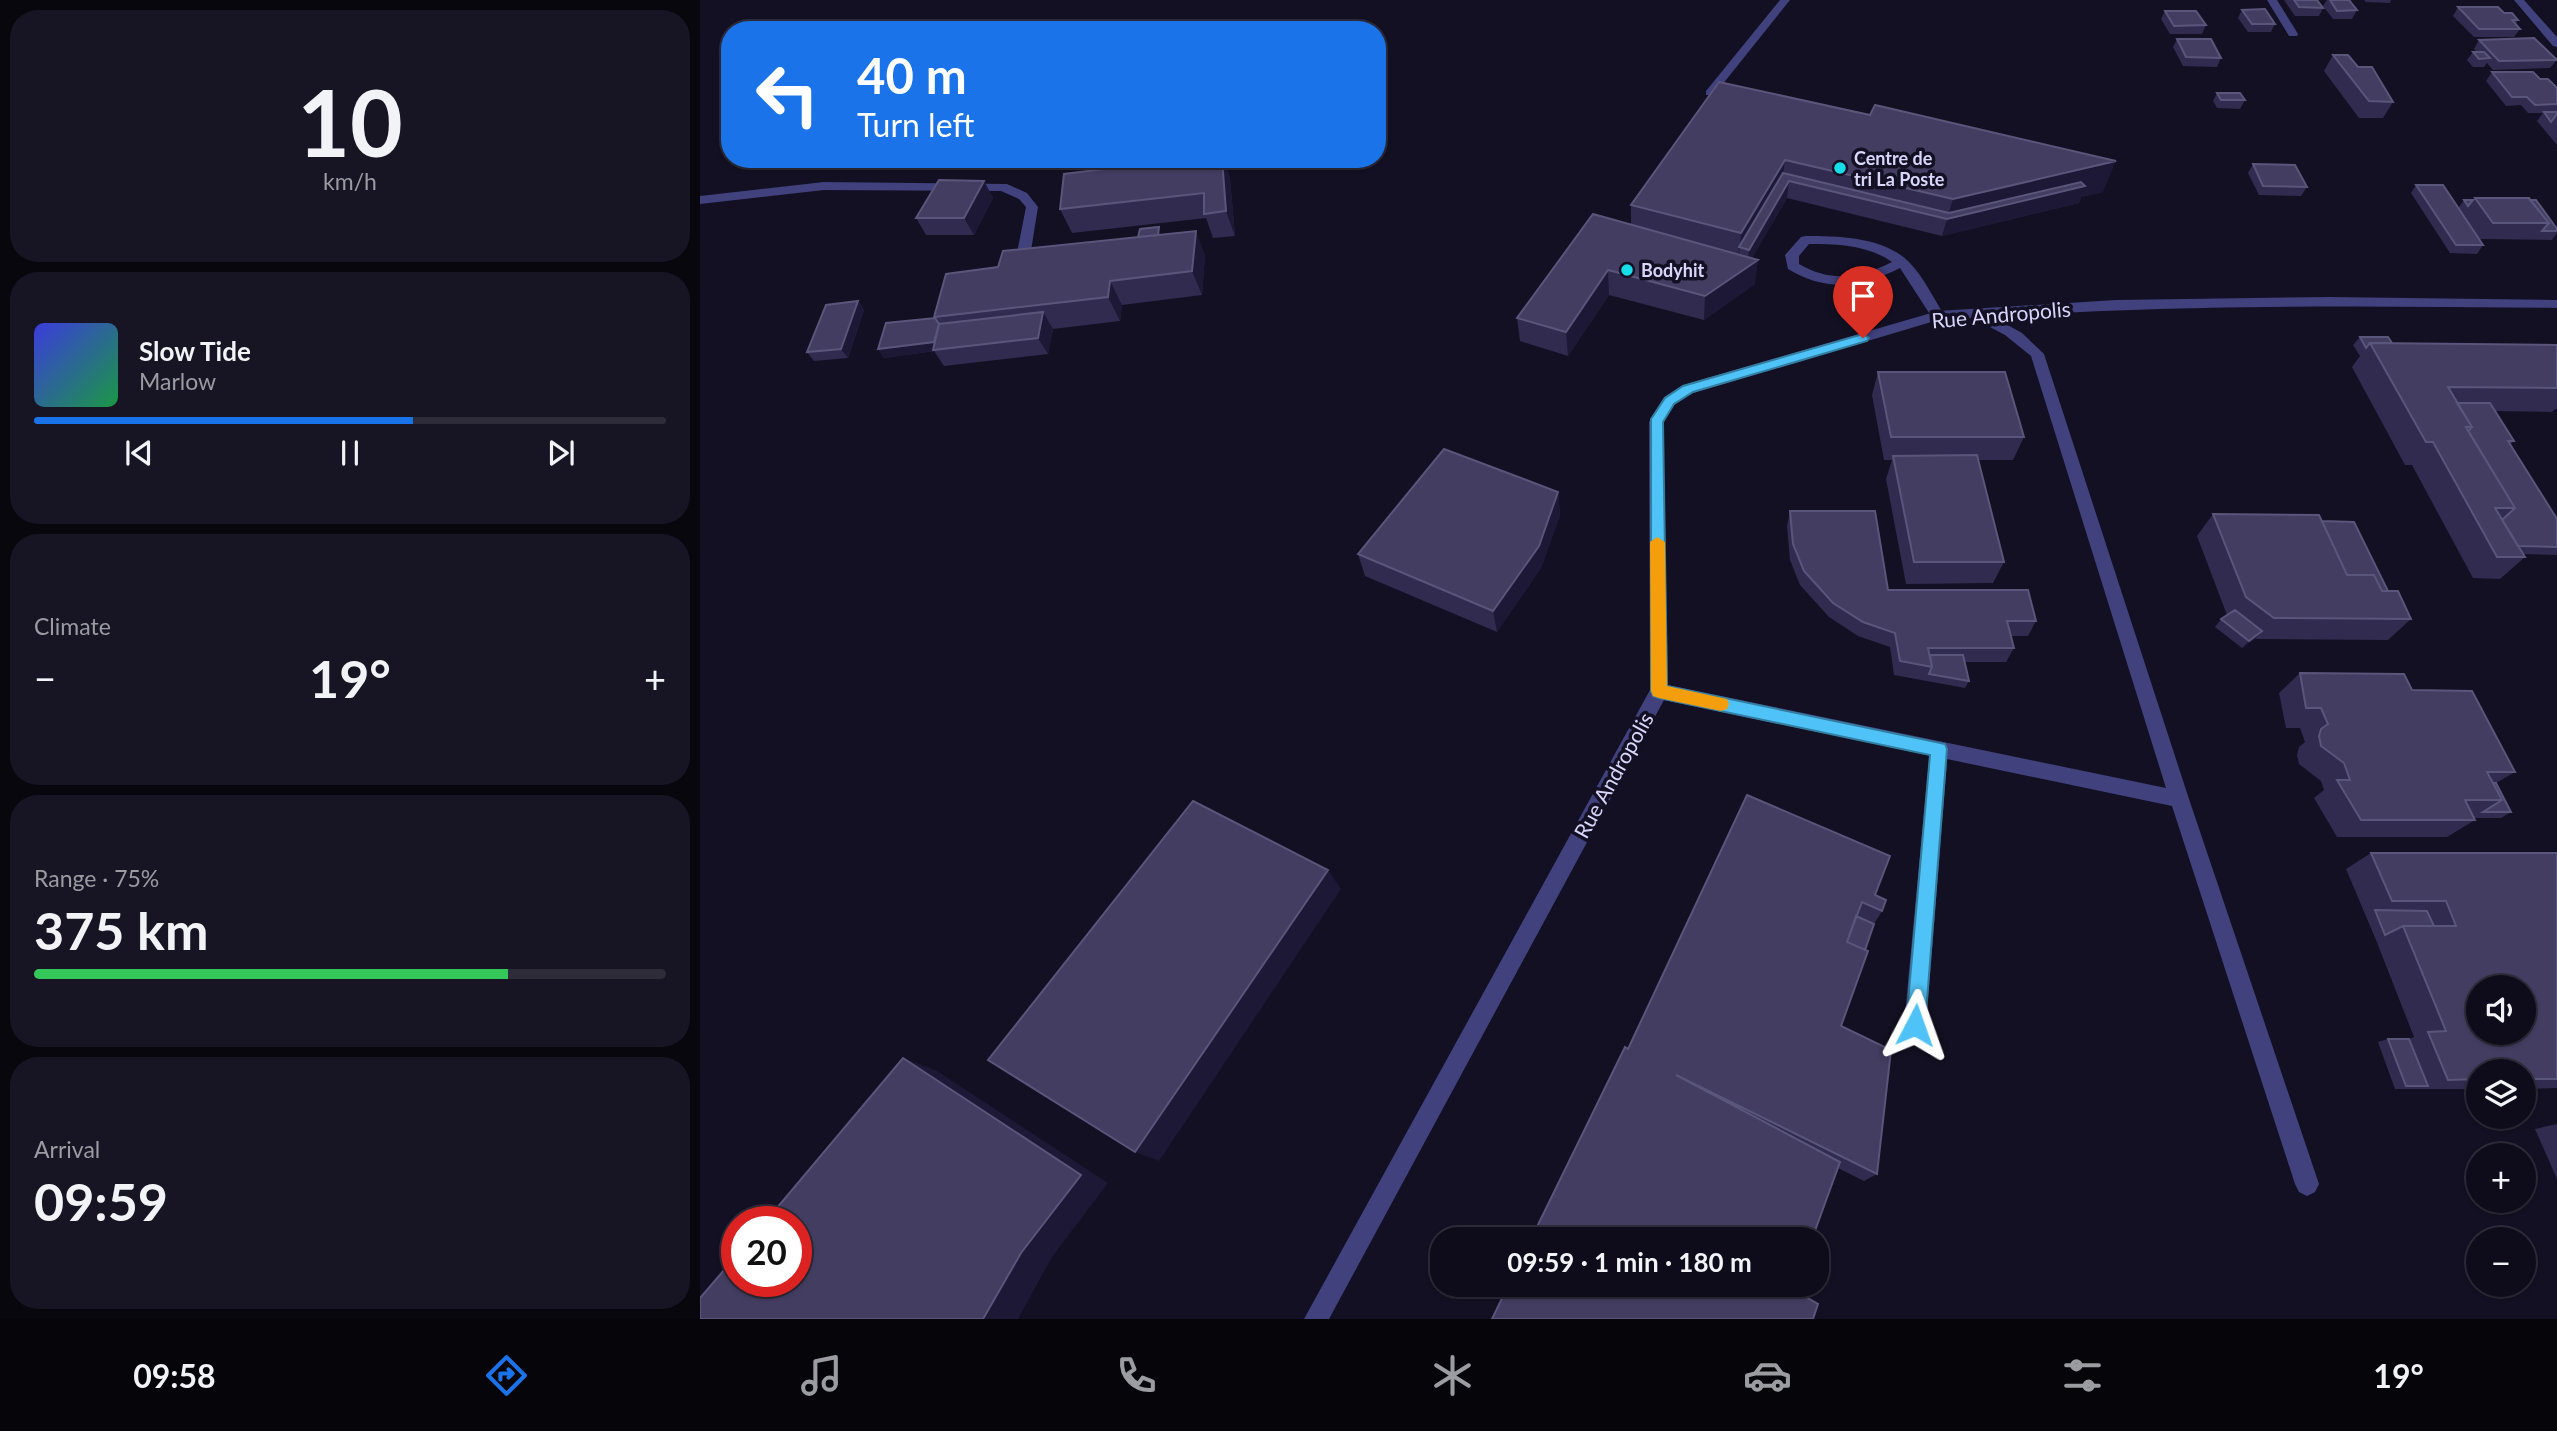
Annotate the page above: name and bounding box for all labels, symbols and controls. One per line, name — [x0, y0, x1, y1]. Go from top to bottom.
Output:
text: 40 m — [857, 46, 967, 104]
icon: left — [742, 49, 833, 140]
text: 10 — [297, 67, 403, 176]
text: Turn left — [857, 105, 974, 144]
place label: Centre de tri La Poste — [1854, 147, 1945, 190]
marker: Centre de tri La Poste — [1832, 160, 1848, 176]
text: km/h — [323, 167, 377, 195]
place label: Bodyhit — [1641, 259, 1705, 281]
marker: Bodyhit — [1619, 262, 1635, 278]
pin — [1833, 266, 1893, 338]
icon: arrive — [1844, 277, 1882, 315]
street label: Rue Andropolis — [1930, 295, 2072, 333]
text: Slow Tide — [139, 335, 251, 367]
text: Marlow — [139, 367, 216, 395]
icon: previous — [120, 434, 158, 472]
icon: pause — [331, 434, 369, 472]
icon: next — [542, 434, 580, 472]
text: Climate — [34, 612, 111, 640]
text: 19° — [309, 647, 391, 709]
text: − — [34, 655, 56, 701]
text: + — [644, 655, 666, 701]
street label: Rue Andropolis — [1568, 708, 1658, 842]
text: Range · 75% — [34, 864, 159, 892]
text: 375 km — [34, 899, 208, 961]
map controls — [2466, 975, 2536, 1297]
button: sound — [2466, 975, 2536, 1045]
position arrow — [1878, 988, 1952, 1062]
button: layers — [2466, 1059, 2536, 1129]
text: Arrival — [34, 1135, 100, 1163]
button: + — [2466, 1143, 2536, 1213]
text: 09:59 — [34, 1170, 168, 1232]
speed limit sign: 20 — [721, 1206, 812, 1297]
button: − — [2466, 1227, 2536, 1297]
text: 09:59 · 1 min · 180 m — [1507, 1246, 1752, 1278]
icon: directions — [482, 1351, 531, 1400]
icon: music — [797, 1351, 846, 1400]
icon: phone — [1112, 1351, 1161, 1400]
icon: climate — [1428, 1351, 1477, 1400]
icon: car — [1743, 1351, 1792, 1400]
icon: filters — [2058, 1351, 2107, 1400]
text: 09:58 — [133, 1356, 216, 1395]
text: 19° — [2373, 1356, 2424, 1395]

